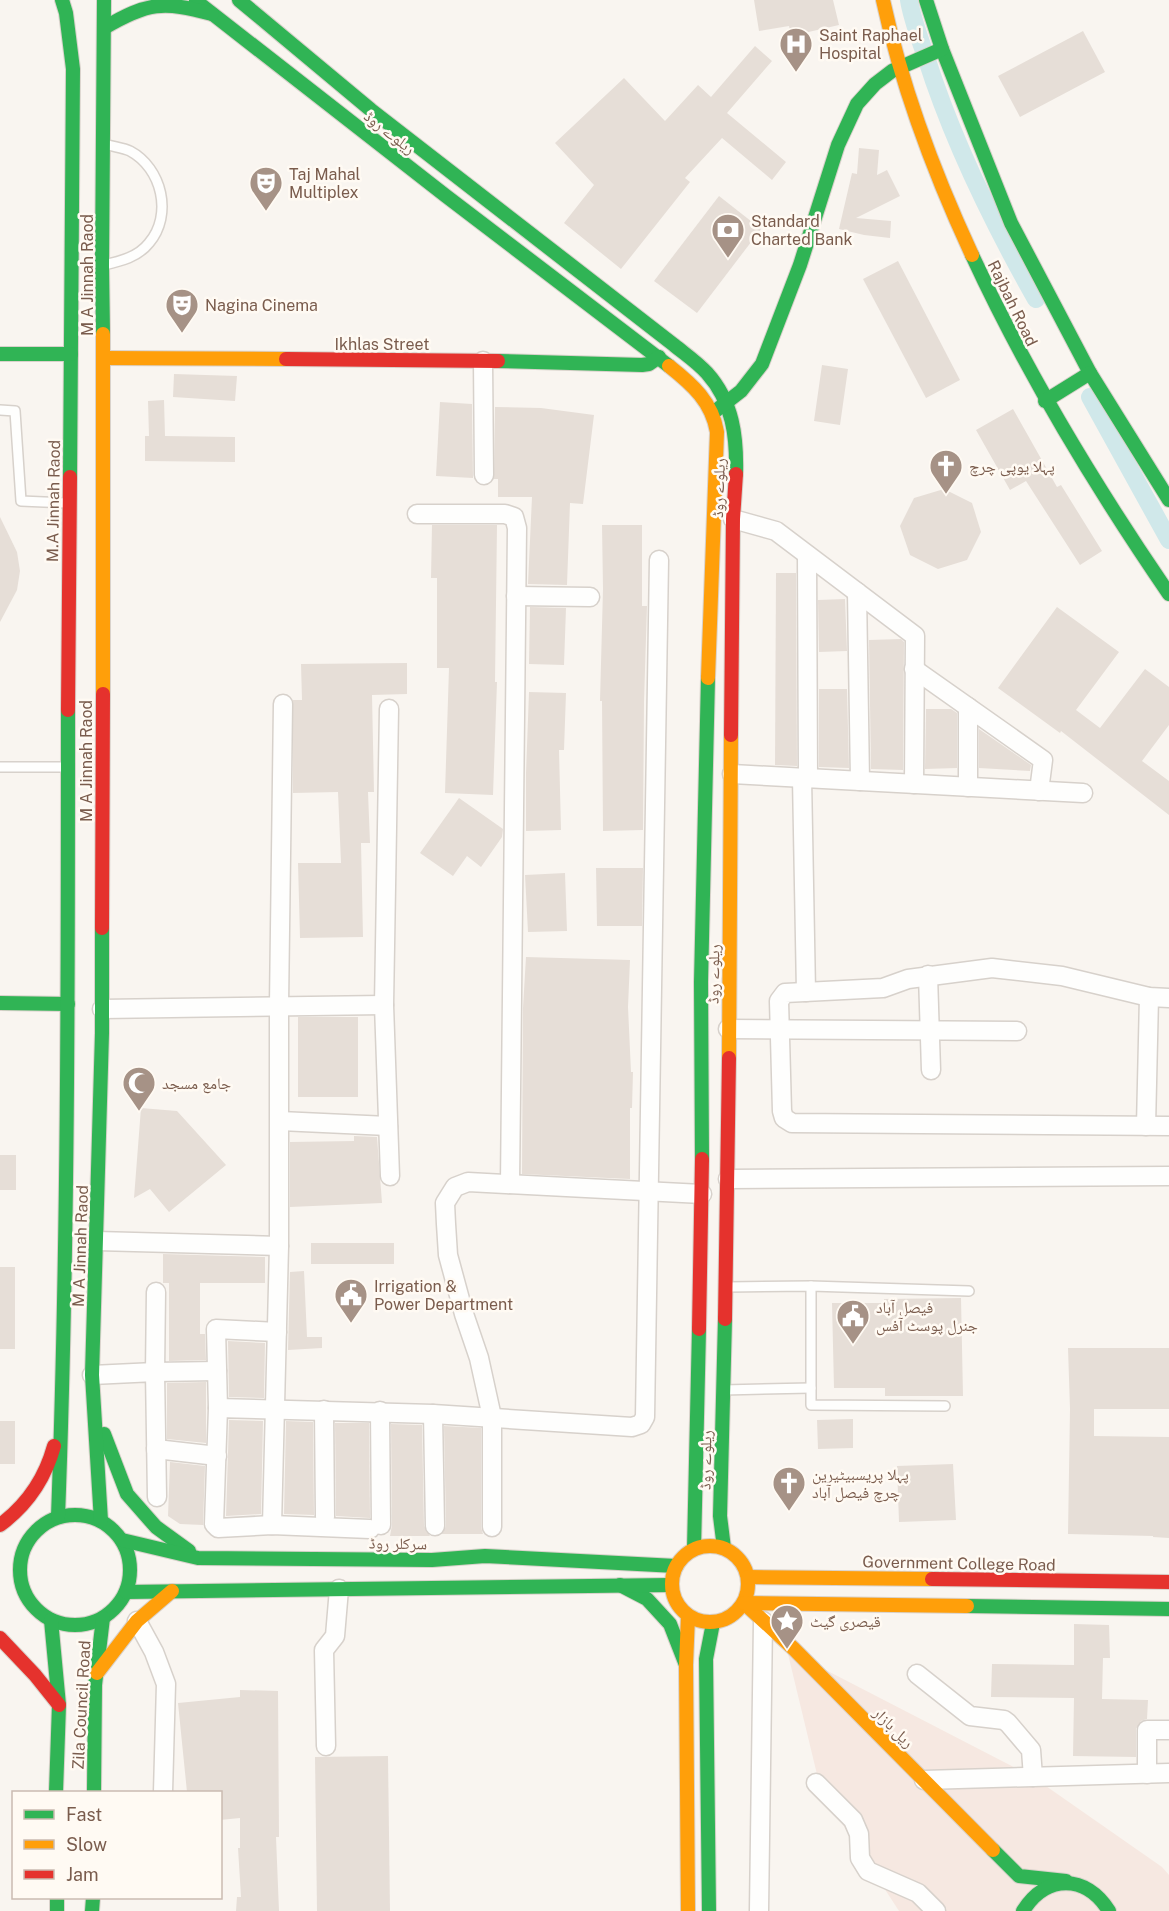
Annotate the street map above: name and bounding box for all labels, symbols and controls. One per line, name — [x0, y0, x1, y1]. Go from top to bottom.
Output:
hospital icon: Saint Raphael Hospital — [778, 26, 814, 73]
place label: Saint Raphael Hospital — [819, 26, 923, 63]
street label: ریلوے روڈ — [360, 107, 419, 158]
theatre icon: Taj Mahal Multiplex — [248, 165, 284, 212]
place label: Taj Mahal Multiplex — [289, 165, 360, 202]
bank icon: Standard Charted Bank — [710, 212, 746, 259]
place label: Standard Charted Bank — [751, 212, 852, 249]
street label: M A Jinnah Raod — [78, 214, 97, 336]
street label: Rajbah Road — [984, 257, 1041, 349]
theatre icon: Nagina Cinema — [164, 287, 200, 334]
place label: Nagina Cinema — [205, 296, 318, 315]
street label: Ikhlas Street — [335, 335, 429, 354]
street label: M.A Jinnah Raod — [43, 440, 64, 562]
church icon: پہلا یوپی چرچ — [928, 448, 964, 495]
place label: پہلا یوپی چرچ — [969, 457, 1055, 477]
street label: ریلوے روڈ — [708, 458, 729, 518]
street label: M A Jinnah Raod — [77, 700, 96, 822]
street label: ریلوے روڈ — [703, 944, 724, 1004]
mosque icon: جامع مسجد — [121, 1065, 157, 1112]
place label: جامع مسجد — [162, 1074, 231, 1094]
street label: M A Jinnah Raod — [69, 1185, 92, 1307]
public building icon: Irrigation & Power Department — [333, 1277, 369, 1324]
place label: Irrigation & Power Department — [374, 1277, 513, 1314]
public building icon: فیصل آباد جنرل پوسٹ آفس — [835, 1298, 871, 1345]
place label: فیصل آباد جنرل پوسٹ آفس — [876, 1298, 978, 1336]
street label: ریلوے روڈ — [695, 1430, 716, 1490]
church icon: پہلا پریسبیٹیرین چرچ فیصل آباد — [771, 1465, 807, 1512]
place label: پہلا پریسبیٹیرین چرچ فیصل آباد — [812, 1465, 909, 1503]
street label: سرکلر روڈ — [369, 1533, 427, 1554]
street label: Government College Road — [862, 1552, 1056, 1575]
place icon: قیصری گیٹ — [769, 1603, 805, 1650]
place label: قیصری گیٹ — [810, 1612, 881, 1632]
street label: Zila Council Road — [69, 1640, 94, 1770]
street label: ریل بازار — [868, 1702, 918, 1752]
legend — [12, 1791, 222, 1899]
text: Fast — [66, 1804, 102, 1825]
text: Slow — [66, 1834, 107, 1855]
text: Jam — [66, 1864, 99, 1885]

